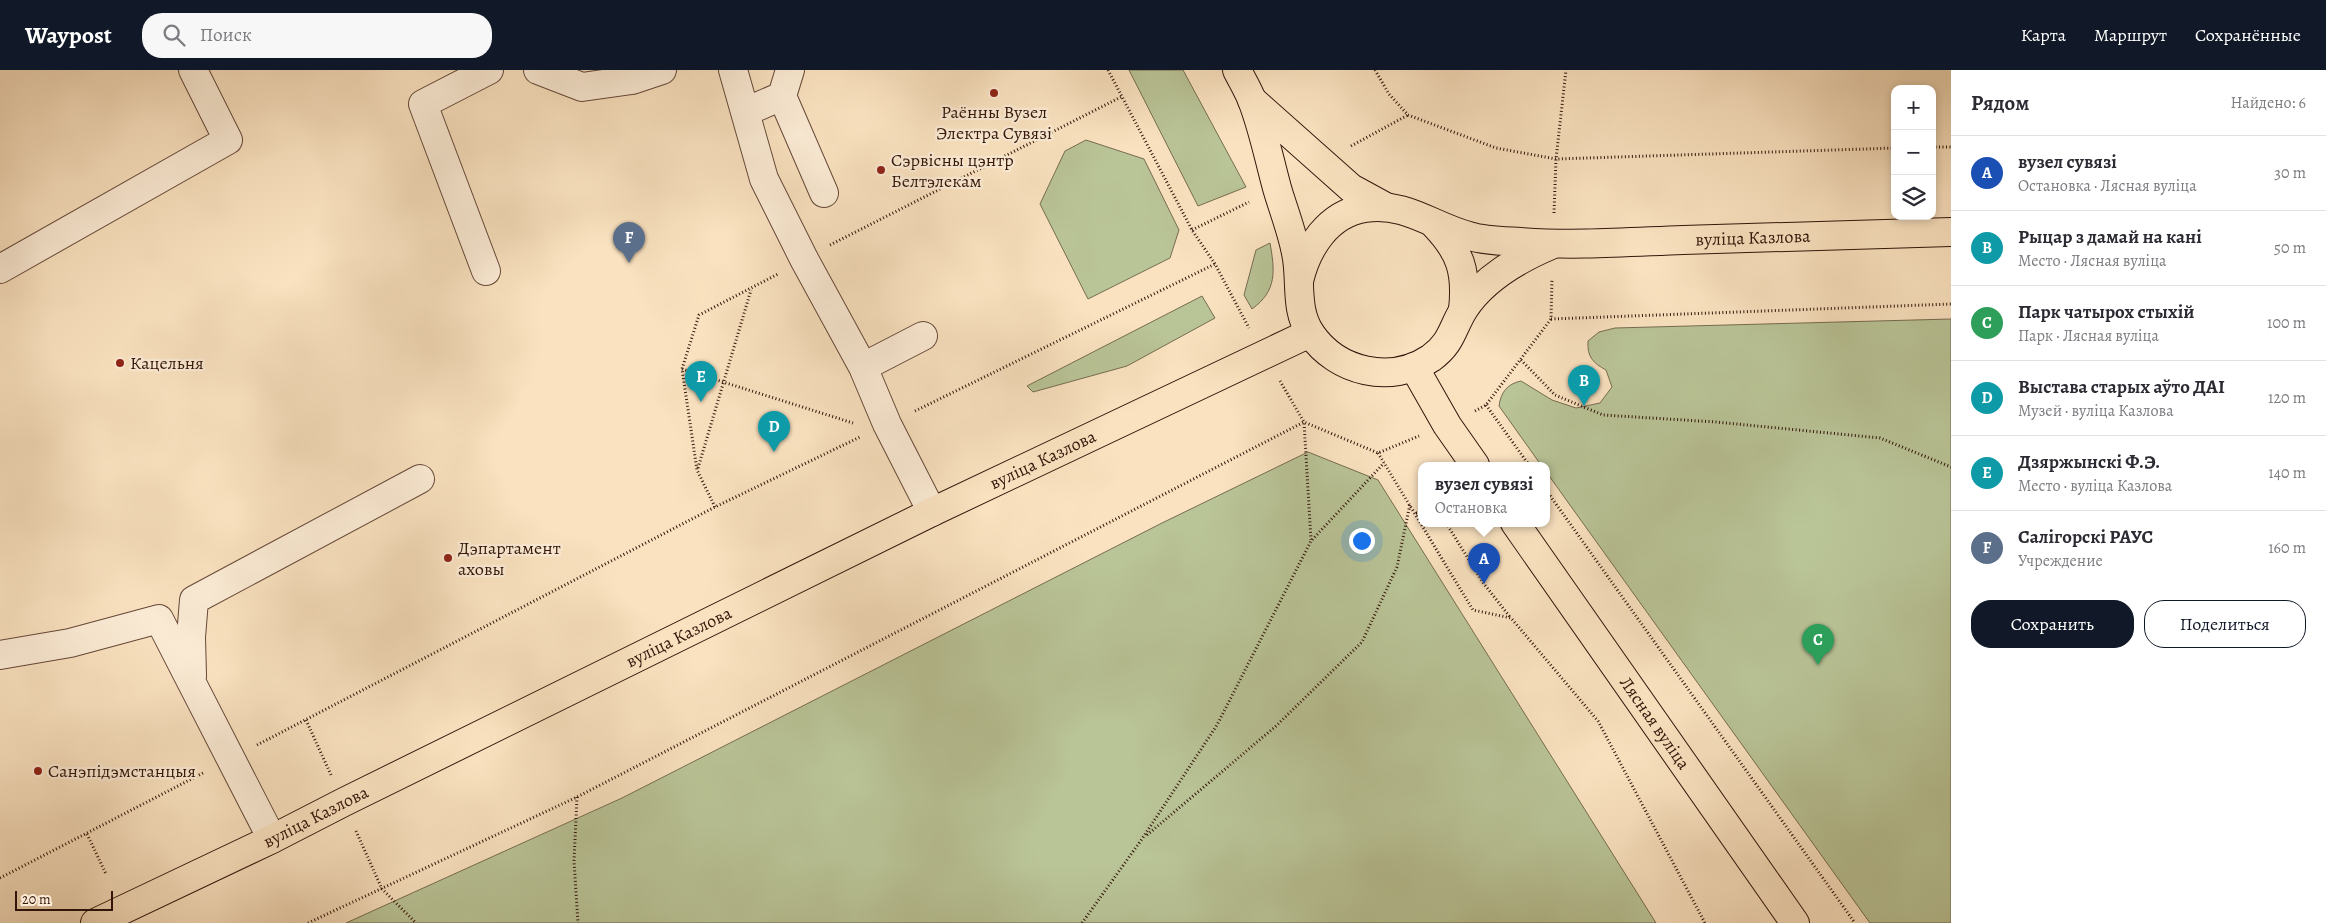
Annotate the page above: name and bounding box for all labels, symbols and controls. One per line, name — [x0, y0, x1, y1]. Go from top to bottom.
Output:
search box — [142, 13, 492, 58]
text: Waypost — [25, 19, 112, 51]
icon: search — [160, 21, 188, 49]
text: Поиск — [200, 22, 252, 48]
text: Карта — [2021, 23, 2066, 47]
text: Маршрут — [2094, 23, 2167, 47]
text: Сохранённые — [2195, 23, 2301, 47]
map controls — [1891, 85, 1936, 220]
button: + — [1891, 85, 1936, 130]
marker: Раённы Вузел Электра Сувязі — [988, 87, 1000, 99]
text: Рядом — [1971, 89, 2029, 117]
text: Найдено: 6 — [2231, 92, 2306, 114]
place label: Раённы Вузел Электра Сувязі — [936, 100, 1052, 145]
button: − — [1891, 130, 1936, 175]
place label: Сэрвісны цэнтр Белтэлекам — [891, 148, 1014, 193]
text: вузел сувязі — [2018, 149, 2117, 175]
text: A — [1982, 162, 1992, 184]
text: 30 m — [2274, 162, 2306, 184]
marker: Сэрвісны цэнтр Белтэлекам — [875, 164, 887, 176]
button: layers — [1891, 175, 1936, 220]
text: Остановка · Лясная вуліца — [2018, 175, 2197, 197]
pin: F — [613, 222, 645, 263]
street label: вуліца Казлова — [1695, 224, 1811, 252]
text: Рыцар з дамай на кані — [2018, 224, 2202, 250]
text: B — [1982, 237, 1992, 259]
text: 50 m — [2274, 237, 2306, 259]
text: Место · Лясная вуліца — [2018, 250, 2166, 272]
text: Парк чатырох стыхій — [2018, 299, 2195, 325]
text: C — [1982, 312, 1992, 334]
text: 100 m — [2267, 312, 2306, 334]
text: Парк · Лясная вуліца — [2018, 325, 2159, 347]
place label: Кацельня — [130, 351, 204, 375]
marker: Кацельня — [114, 357, 126, 369]
pin: E — [685, 361, 717, 402]
pin: B — [1568, 365, 1600, 406]
text: Выстава старых аўто ДАІ — [2018, 374, 2225, 400]
text: D — [1981, 387, 1993, 409]
text: 120 m — [2268, 387, 2306, 409]
text: Музей · вуліца Казлова — [2018, 400, 2174, 422]
pin: D — [758, 411, 790, 452]
street label: вуліца Казлова — [986, 424, 1100, 495]
text: Дзяржынскі Ф.Э. — [2018, 449, 2160, 475]
popup — [1418, 462, 1550, 527]
text: E — [1982, 462, 1992, 484]
text: 140 m — [2268, 462, 2306, 484]
text: вузел сувязі — [1435, 471, 1533, 497]
text: Место · вуліца Казлова — [2018, 475, 2172, 497]
text: Остановка — [1435, 497, 1508, 519]
text: Салігорскі РАУС — [2018, 524, 2153, 550]
your location — [1349, 528, 1375, 554]
place label: Дэпартамент аховы — [458, 536, 561, 581]
text: F — [1983, 537, 1991, 559]
text: 160 m — [2268, 537, 2306, 559]
pin: A — [1468, 543, 1500, 584]
text: Учреждение — [2018, 550, 2103, 572]
marker: Дэпартамент аховы — [442, 552, 454, 564]
street label: вуліца Казлова — [622, 600, 736, 673]
button: Сохранить — [1971, 600, 2134, 648]
button: Поделиться — [2144, 600, 2306, 648]
pin: C — [1802, 624, 1834, 665]
street label: Лясная вуліца — [1614, 672, 1696, 775]
place label: Санэпідэмстанцыя — [48, 759, 196, 783]
marker: Санэпідэмстанцыя — [32, 765, 44, 777]
street label: вуліца Казлова — [259, 780, 373, 853]
scale bar — [15, 888, 112, 911]
text: 20 m — [22, 890, 51, 909]

